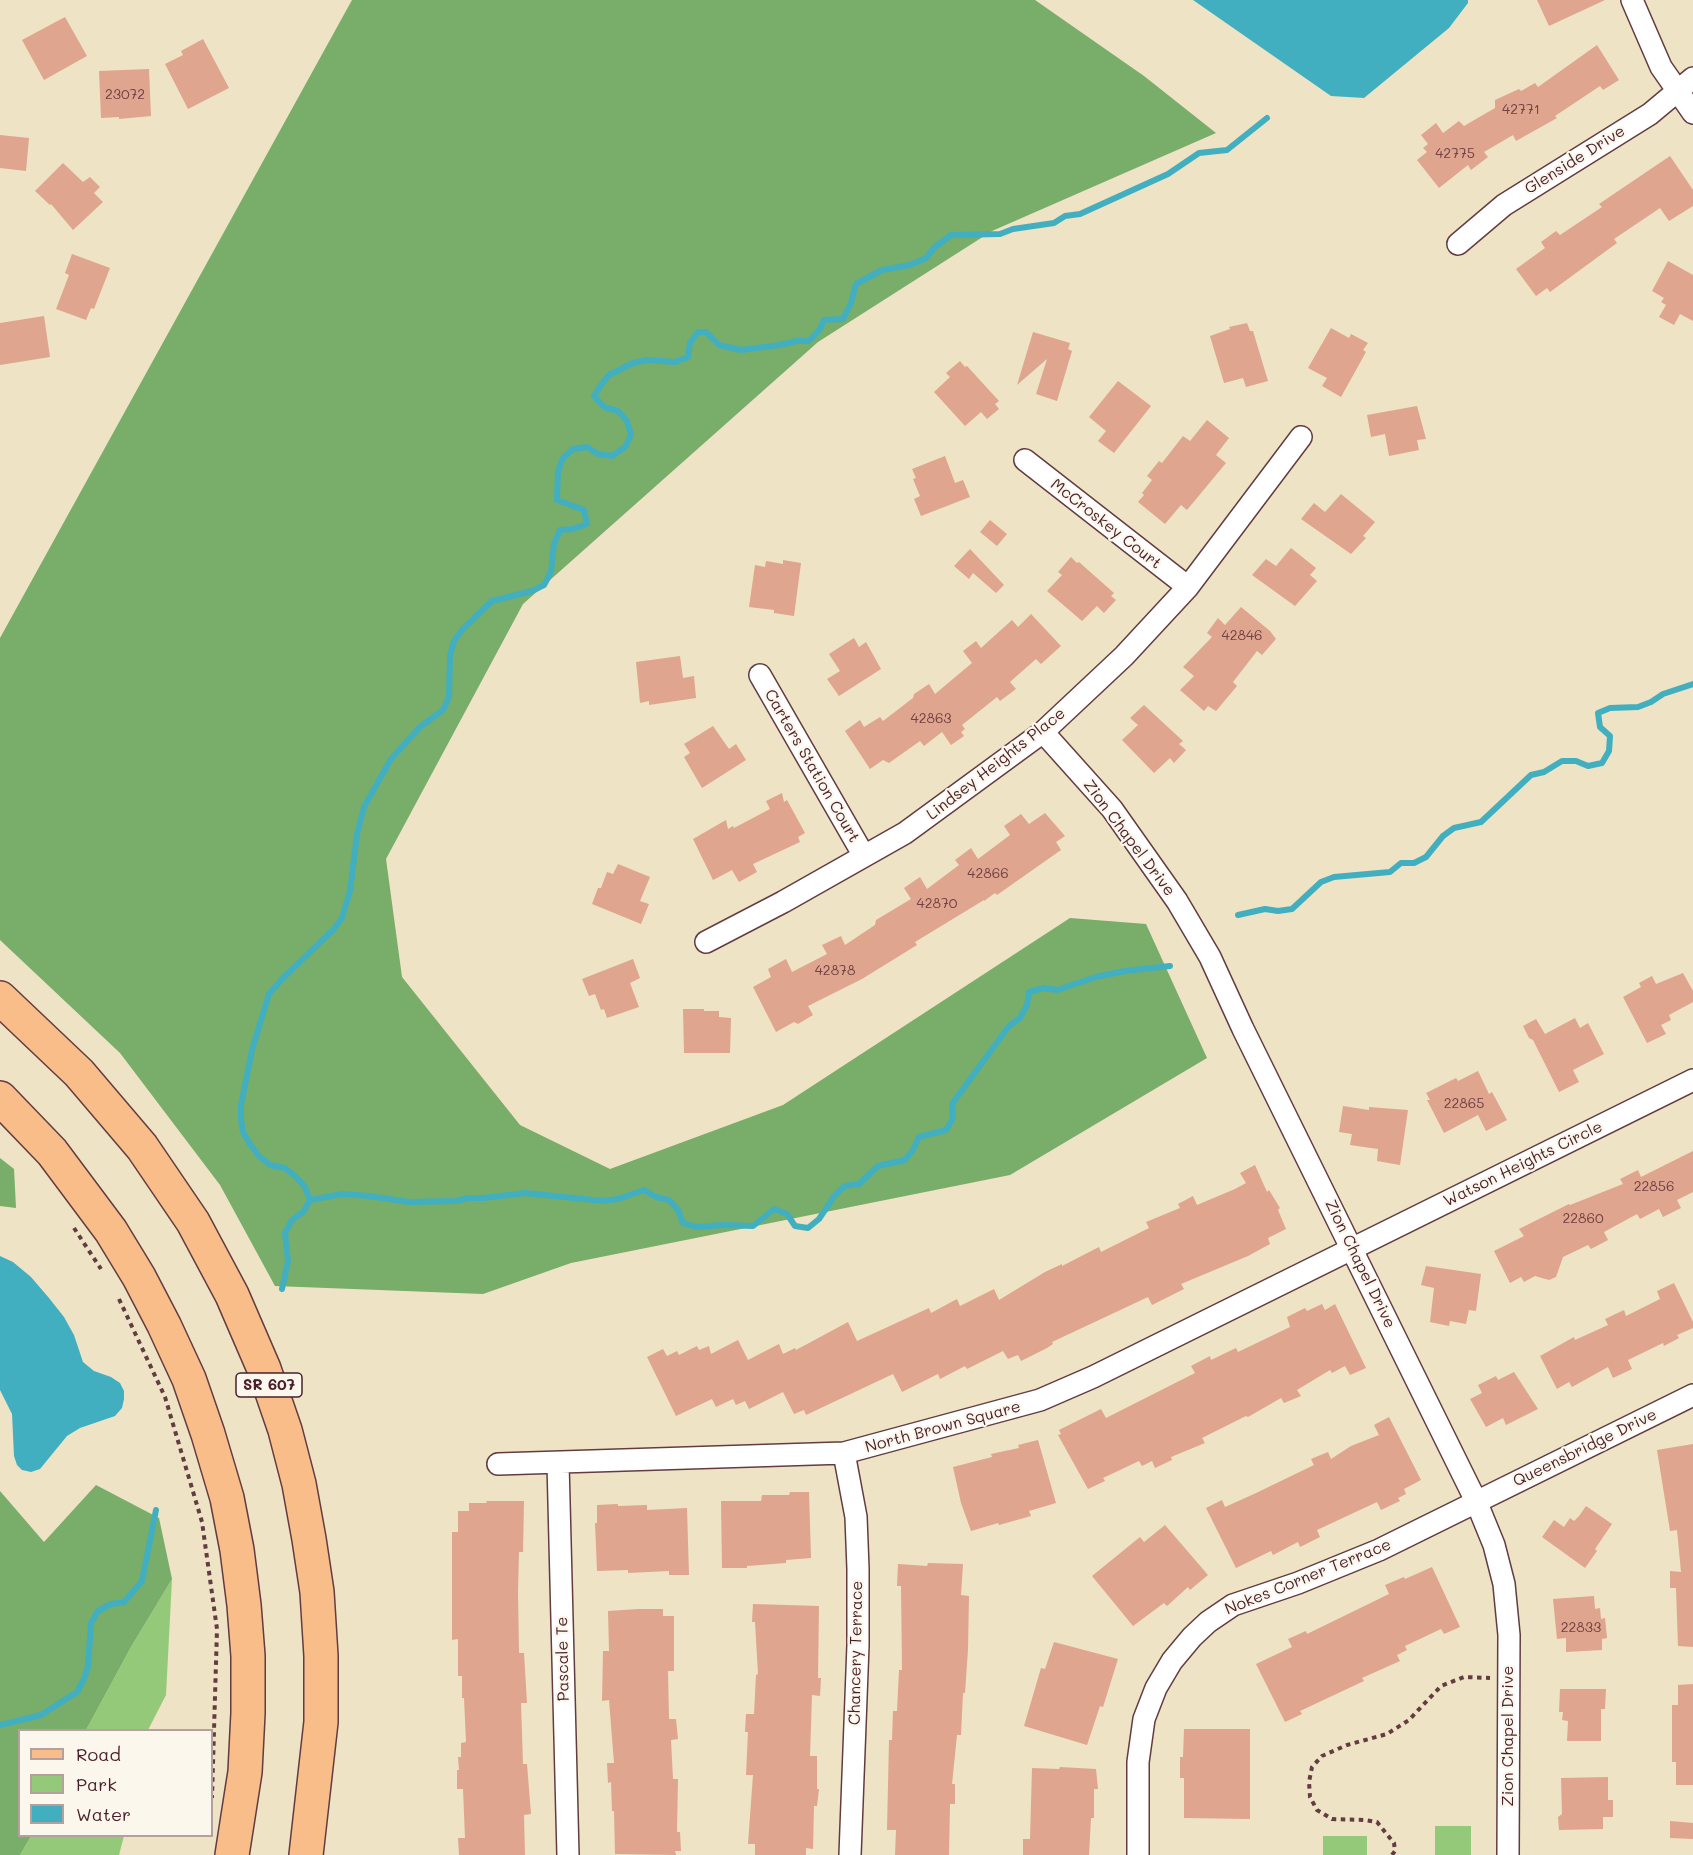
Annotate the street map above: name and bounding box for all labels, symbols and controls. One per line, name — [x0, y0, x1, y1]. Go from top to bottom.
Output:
house number: 23072 — [105, 87, 145, 103]
house number: 42771 — [1502, 102, 1540, 118]
street label: Glenside Drive — [1521, 121, 1629, 199]
house number: 42775 — [1435, 146, 1475, 162]
street label: McCroskey Court — [1047, 475, 1165, 573]
house number: 42846 — [1221, 628, 1263, 644]
street label: Carters Station Court — [760, 686, 864, 846]
street label: Lindsey Heights Place — [923, 704, 1069, 824]
house number: 42863 — [910, 711, 952, 727]
street label: Zion Chapel Drive — [1079, 776, 1179, 900]
house number: 42866 — [967, 866, 1009, 882]
house number: 42870 — [917, 896, 957, 912]
house number: 42878 — [815, 963, 855, 979]
house number: 22865 — [1444, 1096, 1484, 1112]
street label: Watson Heights Circle — [1440, 1117, 1606, 1211]
house number: 22856 — [1634, 1179, 1674, 1195]
street label: Zion Chapel Drive — [1321, 1197, 1399, 1331]
house number: 22860 — [1562, 1211, 1604, 1227]
road number: SR 607 — [236, 1373, 302, 1397]
street label: North Brown Square — [863, 1397, 1023, 1457]
street label: Queensbridge Drive — [1510, 1405, 1660, 1491]
street label: Nokes Corner Terrace — [1222, 1535, 1394, 1619]
street label: Chancery Terrace — [845, 1581, 867, 1725]
street label: Pascale Te — [553, 1616, 573, 1702]
house number: 22833 — [1561, 1620, 1601, 1636]
street label: Zion Chapel Drive — [1498, 1666, 1518, 1806]
legend — [18, 1729, 213, 1837]
text: Road — [76, 1742, 121, 1766]
text: Park — [76, 1772, 117, 1796]
text: Water — [76, 1802, 131, 1826]

